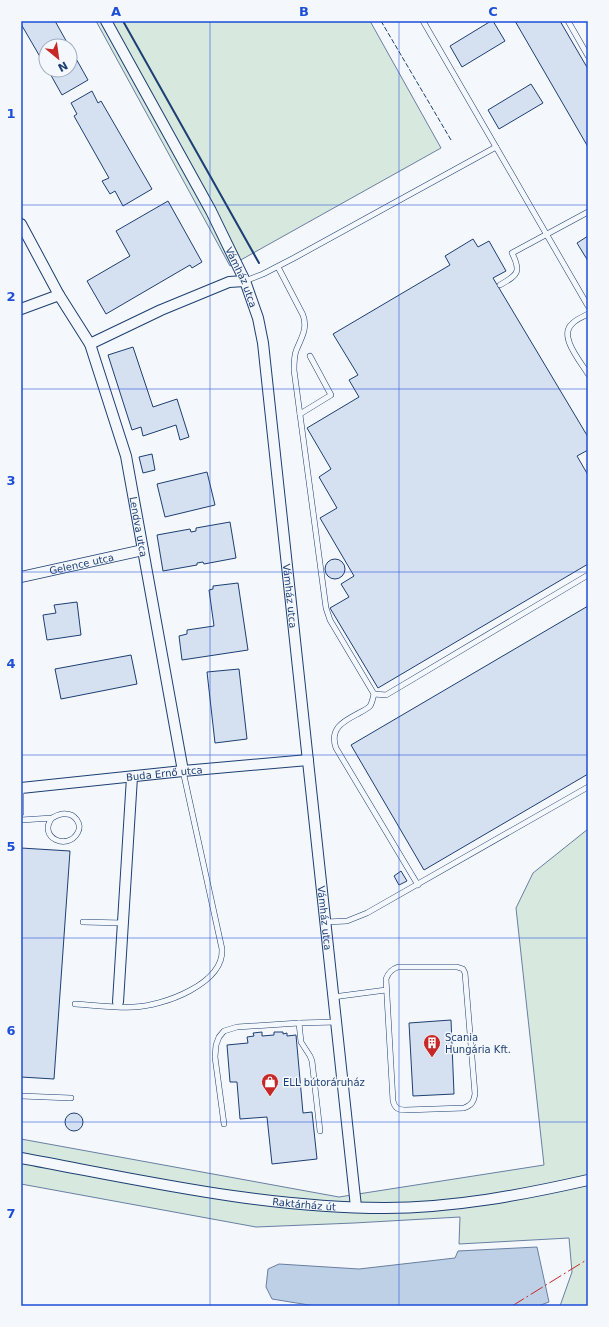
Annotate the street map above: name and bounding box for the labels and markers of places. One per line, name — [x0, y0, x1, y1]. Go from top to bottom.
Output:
place label: Scania Hungária Kft. — [445, 1032, 511, 1055]
building icon: Scania Hungária Kft. — [422, 1033, 442, 1058]
shop icon: ELL bútoráruház — [260, 1072, 280, 1097]
place label: ELL bútoráruház — [283, 1077, 365, 1088]

